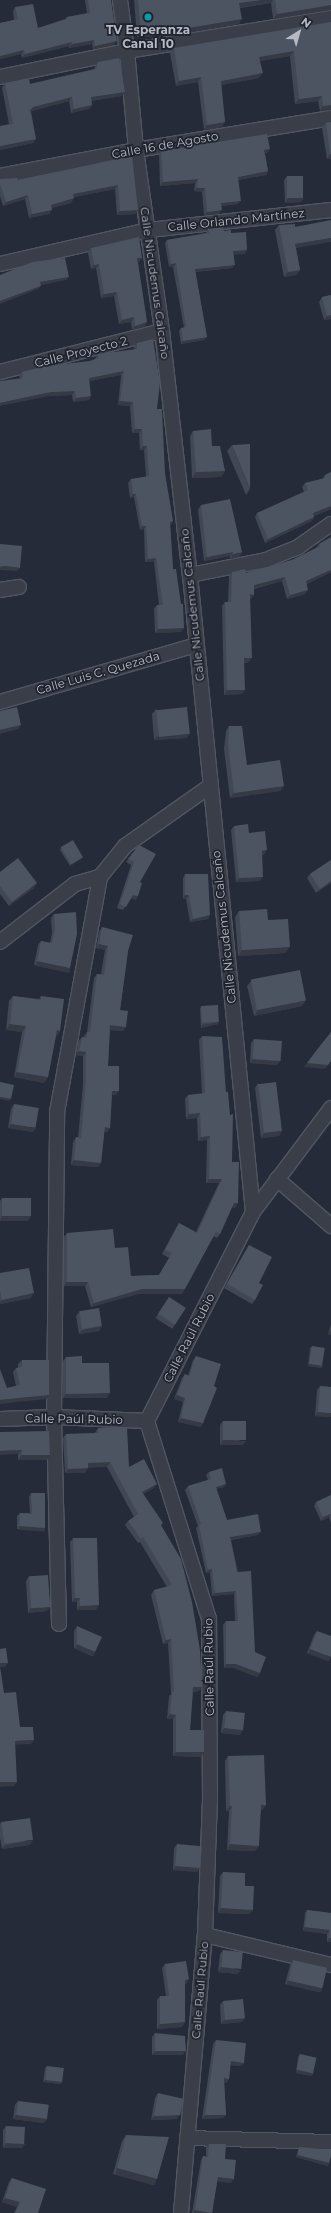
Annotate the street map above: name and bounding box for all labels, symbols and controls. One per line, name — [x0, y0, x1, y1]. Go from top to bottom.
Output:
marker: TV Esperanza Canal 10 — [143, 12, 153, 22]
north arrow — [279, 12, 319, 52]
text: N — [298, 14, 314, 31]
place label: TV Esperanza Canal 10 — [106, 23, 190, 51]
street label: Calle 16 de Agosto — [111, 129, 219, 161]
street label: Calle Nicudemus Calcaño — [137, 206, 173, 360]
street label: Calle Orlando Martínez — [167, 206, 305, 234]
street label: Calle Proyecto 2 — [33, 333, 129, 371]
street label: Calle Nicudemus Calcaño — [177, 528, 207, 682]
street label: Calle Luis C. Quezada — [35, 648, 161, 698]
street label: Calle Nicudemus Calcaño — [209, 850, 239, 1004]
street label: Calle Raúl Rubio — [160, 1291, 218, 1385]
street label: Calle Paúl Rubio — [25, 1411, 123, 1427]
street label: Calle Raúl Rubio — [201, 1618, 217, 1716]
street label: Calle Raúl Rubio — [189, 1941, 211, 2039]

